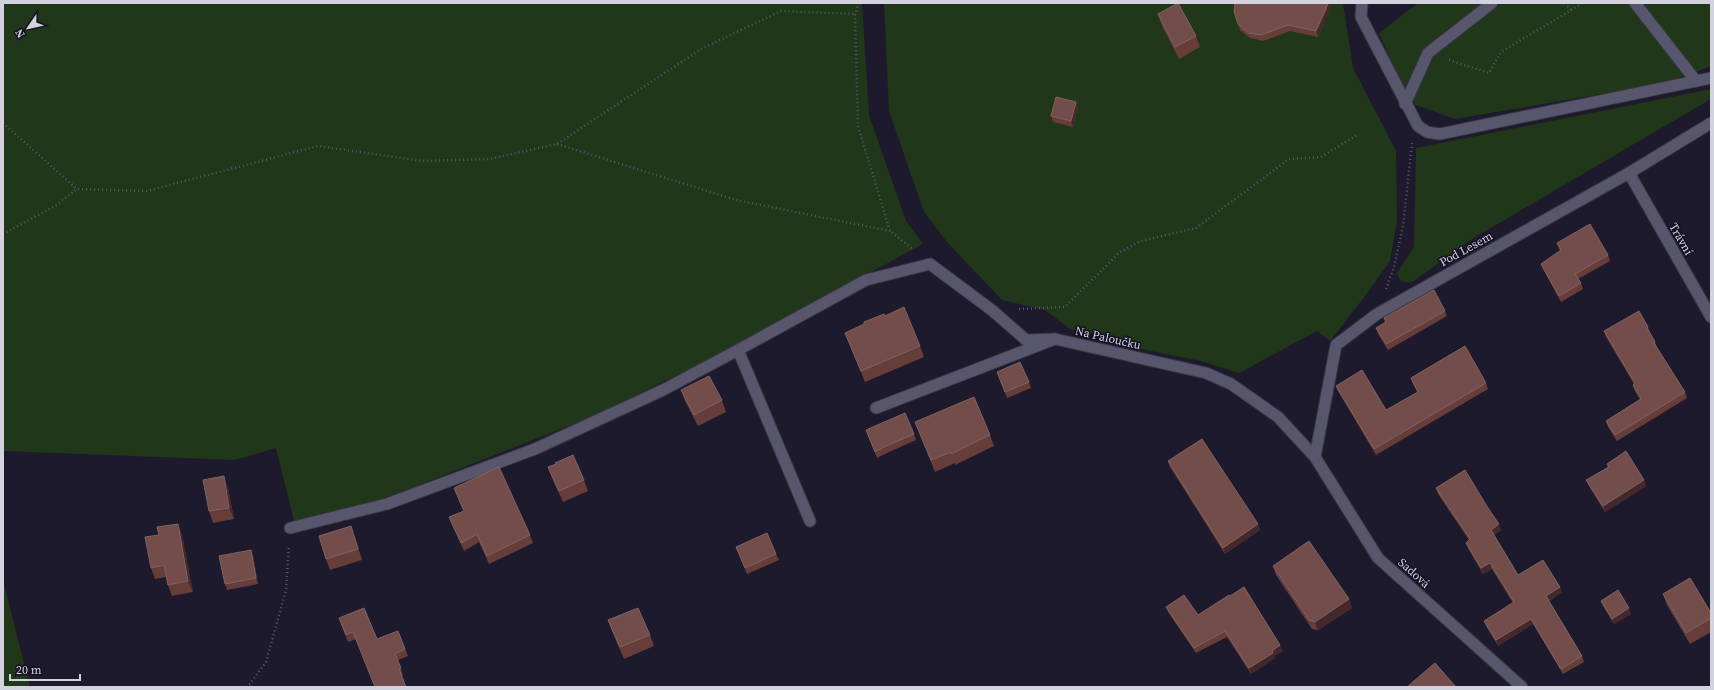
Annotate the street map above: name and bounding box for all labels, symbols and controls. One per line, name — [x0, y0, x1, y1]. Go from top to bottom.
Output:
north arrow — [8, 8, 48, 48]
text: N — [12, 26, 29, 41]
street label: Trávní — [1665, 220, 1697, 258]
street label: Pod Lesem — [1437, 228, 1496, 270]
street label: Na Paloučku — [1074, 323, 1142, 353]
street label: Sadová — [1395, 554, 1434, 592]
scale bar — [10, 656, 80, 682]
text: 20 m — [16, 662, 42, 678]

